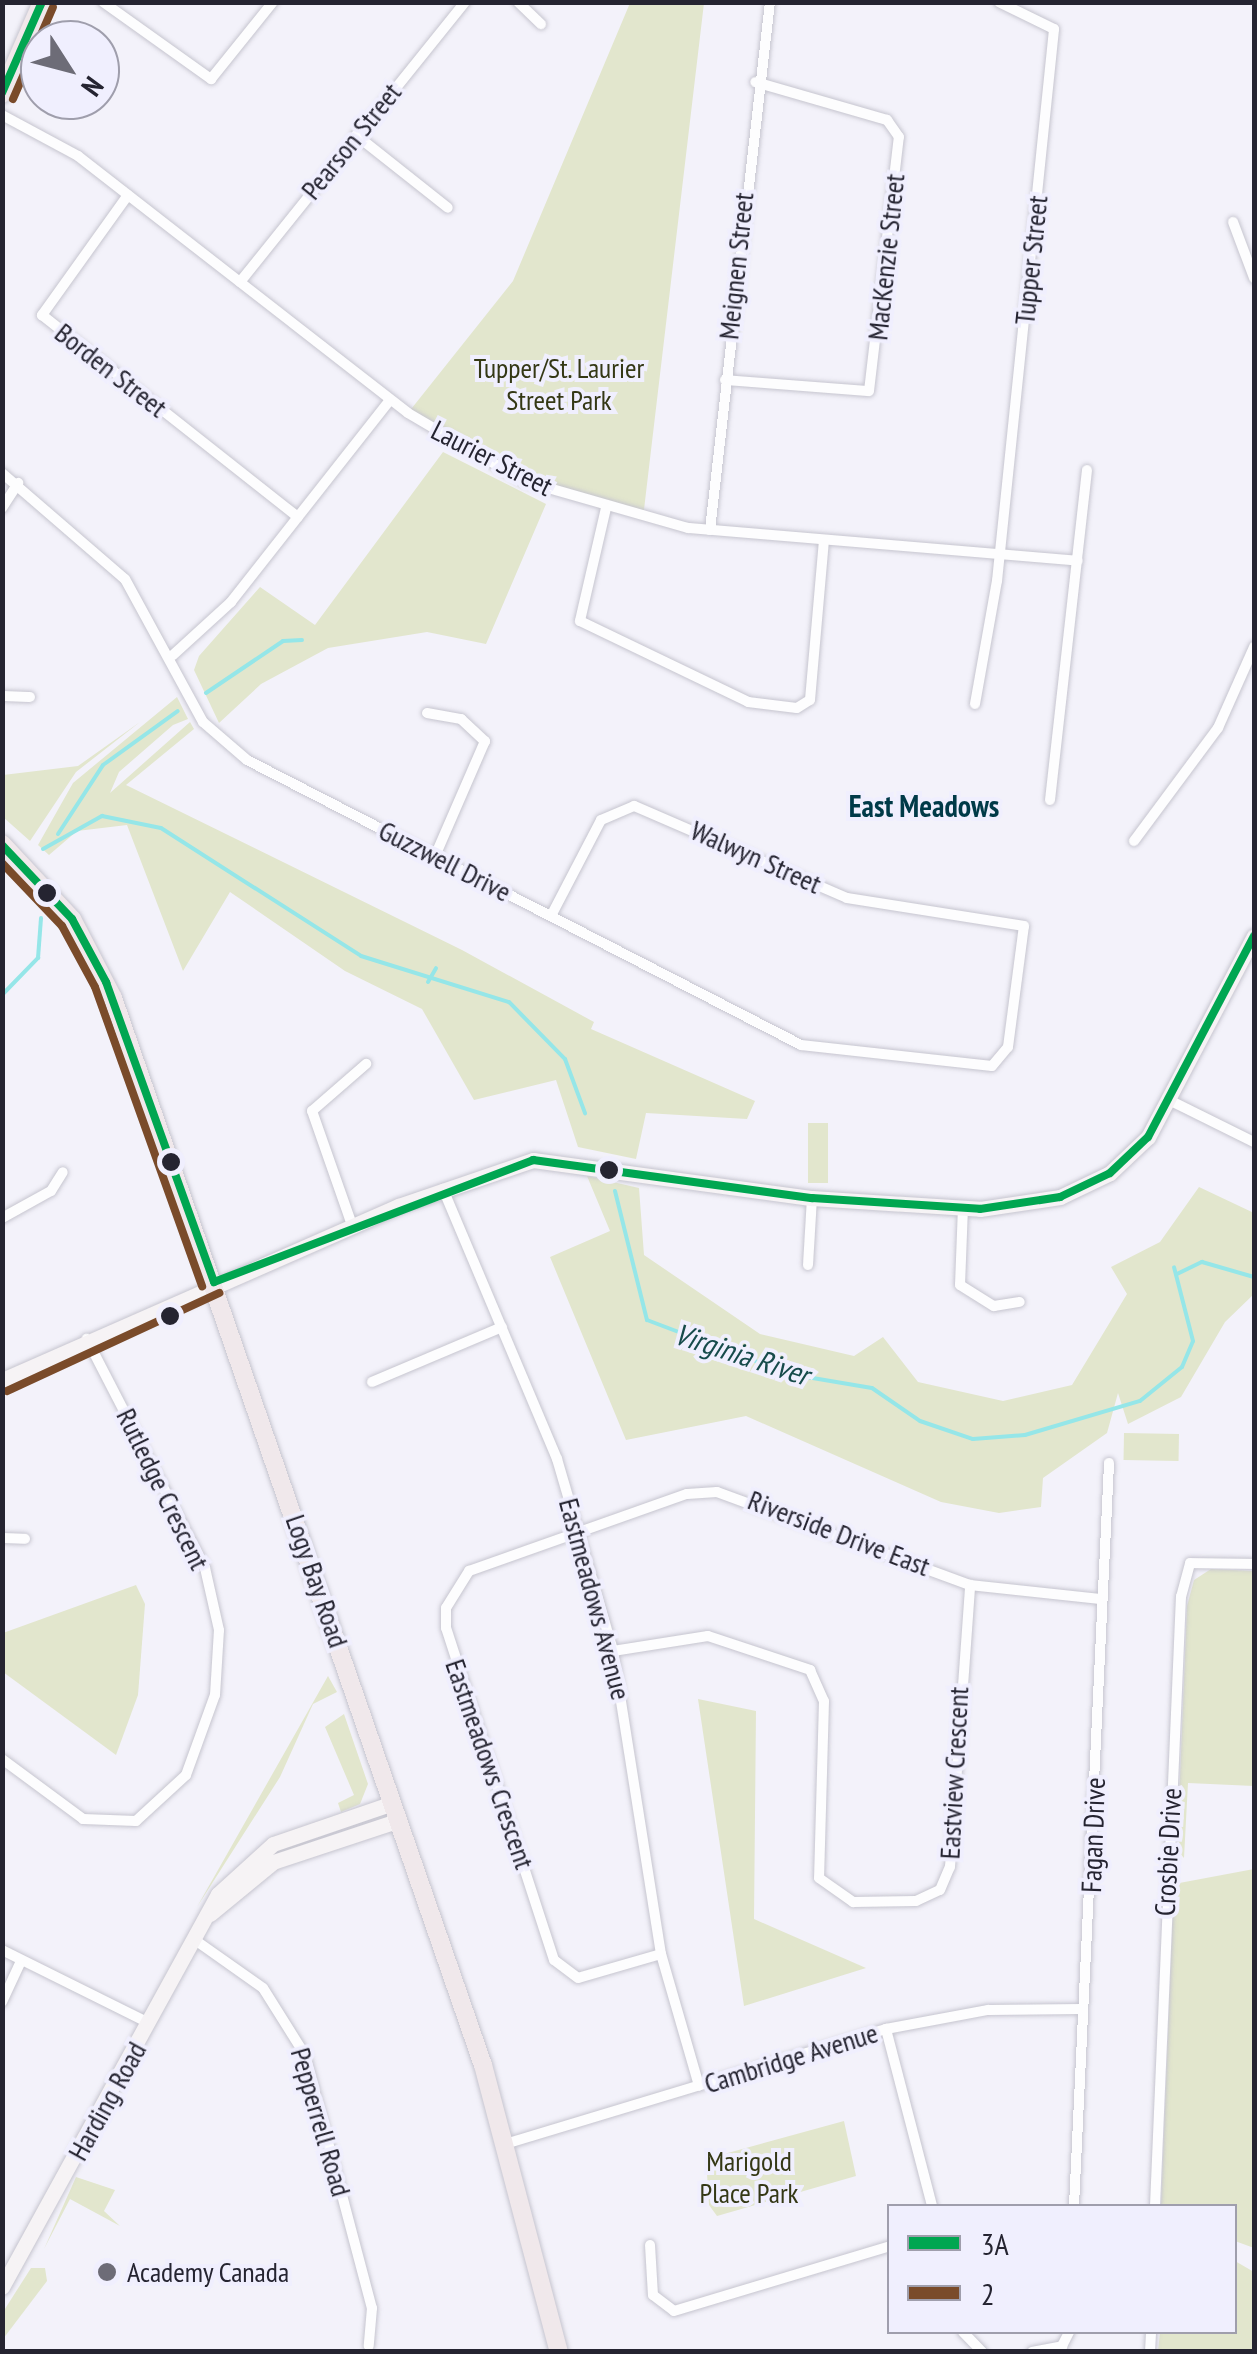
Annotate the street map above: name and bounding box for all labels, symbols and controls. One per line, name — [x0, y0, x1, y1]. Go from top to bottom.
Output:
north arrow — [20, 20, 120, 120]
text: N — [74, 70, 112, 104]
street label: Pearson Street — [294, 76, 408, 206]
street label: MacKenzie Street — [861, 172, 911, 342]
street label: Meignen Street — [712, 191, 760, 341]
street label: Tupper Street — [1008, 194, 1054, 326]
street label: Borden Street — [48, 316, 174, 424]
park label: Tupper/St. Laurier Street Park — [473, 351, 645, 417]
street label: Laurier Street — [426, 413, 558, 503]
district label: East Meadows — [849, 788, 999, 824]
street label: Guzzwell Drive — [373, 813, 517, 909]
street label: Walwyn Street — [686, 813, 826, 901]
unlabelled marker — [37, 883, 57, 903]
unlabelled marker — [161, 1152, 181, 1172]
unlabelled marker — [599, 1160, 619, 1180]
unlabelled marker — [160, 1306, 180, 1326]
water label: Virginia River — [670, 1315, 814, 1393]
street label: Rutledge Crescent — [109, 1403, 217, 1575]
street label: Riverside Drive East — [743, 1483, 935, 1583]
street label: Eastmeadows Avenue — [552, 1494, 638, 1704]
street label: Logy Bay Road — [278, 1510, 356, 1652]
street label: Eastmeadows Crescent — [438, 1655, 542, 1873]
street label: Eastview Crescent — [933, 1686, 975, 1860]
street label: Fagan Drive — [1074, 1777, 1112, 1893]
street label: Crosbie Drive — [1148, 1787, 1188, 1917]
street label: Cambridge Avenue — [700, 2016, 882, 2100]
street label: Harding Road — [61, 2036, 153, 2166]
street label: Pepperrell Road — [284, 2044, 358, 2200]
park label: Marigold Place Park — [700, 2144, 798, 2210]
legend — [887, 2204, 1237, 2334]
text: 3A — [981, 2224, 1009, 2263]
place label: Academy Canada — [127, 2255, 290, 2289]
marker: Academy Canada — [96, 2261, 118, 2283]
text: 2 — [981, 2274, 995, 2313]

